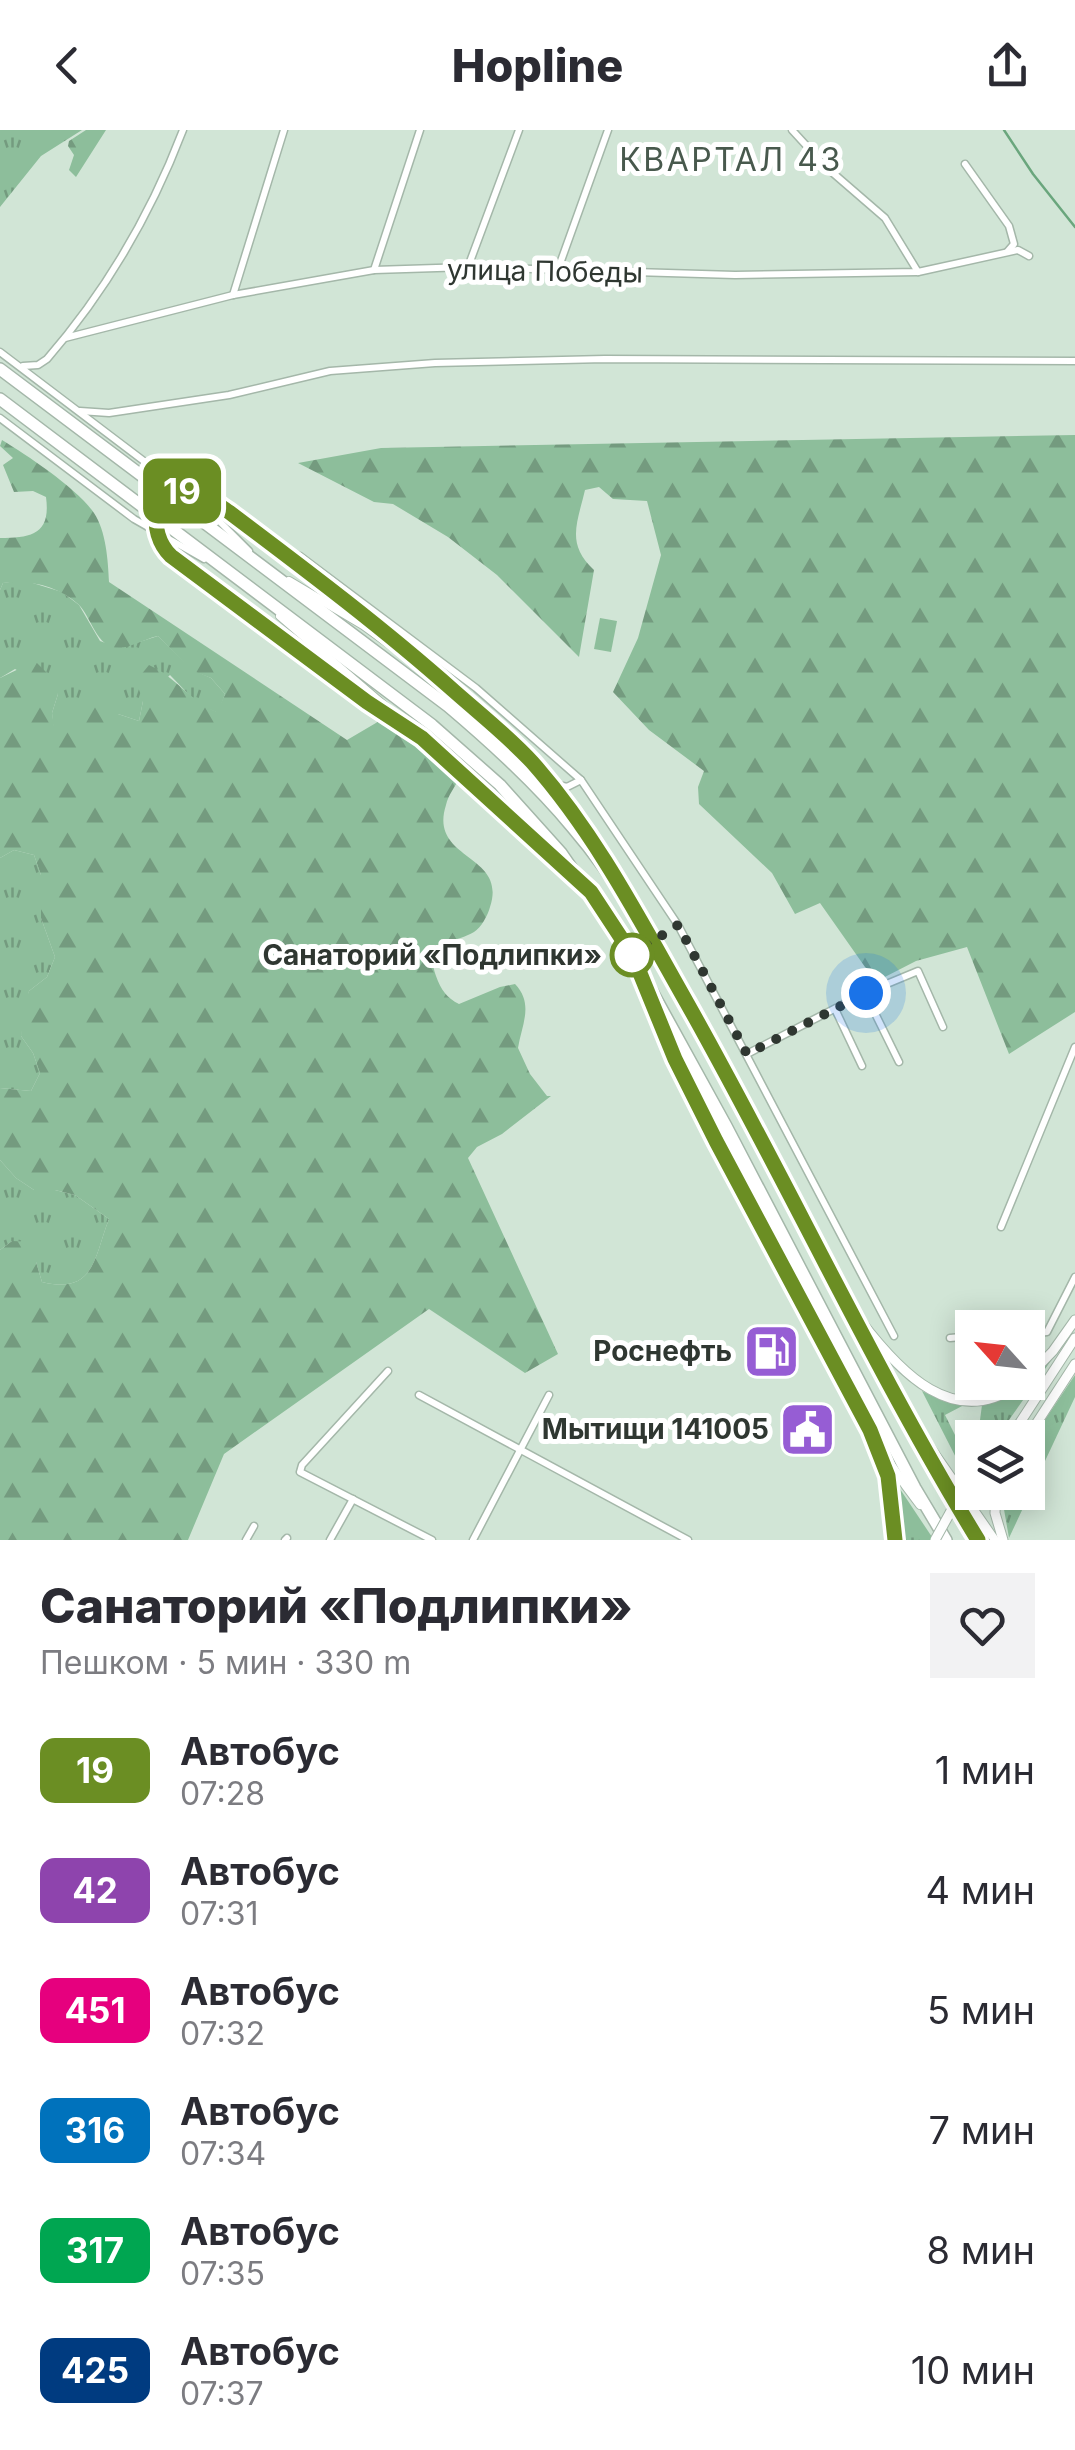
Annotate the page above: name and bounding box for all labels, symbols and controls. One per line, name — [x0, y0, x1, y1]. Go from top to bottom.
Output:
icon: back — [40, 38, 95, 93]
text: Hopline — [452, 38, 623, 93]
icon: share — [980, 38, 1035, 93]
district label: КВАРТАЛ 43 — [619, 140, 843, 179]
street label: улица Победы — [447, 252, 643, 290]
line badge: 19 — [137, 458, 227, 524]
text: 19 — [163, 470, 201, 512]
marker: Санаторий «Подлипки» — [611, 934, 653, 976]
place label: Санаторий «Подлипки» — [262, 938, 602, 972]
your location — [841, 968, 891, 1018]
north arrow — [955, 1310, 1045, 1400]
map controls — [955, 1310, 1045, 1510]
fuel station icon: Роснефть — [741, 1321, 801, 1381]
place label: Роснефть — [593, 1334, 732, 1368]
public building icon: Мытищи 141005 — [778, 1399, 838, 1459]
place label: Мытищи 141005 — [542, 1412, 769, 1446]
button: layers — [955, 1420, 1045, 1510]
button: heart — [930, 1573, 1035, 1678]
text: Санаторий «Подлипки» — [40, 1576, 633, 1635]
text: Пешком · 5 мин · 330 m — [40, 1643, 411, 1682]
text: Автобус — [180, 1728, 340, 1774]
text: 1 мин — [935, 1747, 1035, 1793]
text: 19 — [76, 1749, 114, 1791]
text: 07:28 — [180, 1774, 265, 1813]
text: Автобус — [180, 1848, 340, 1894]
text: 4 мин — [926, 1867, 1035, 1913]
text: 42 — [72, 1869, 118, 1911]
text: 07:31 — [180, 1894, 259, 1933]
text: Автобус — [180, 1968, 340, 2014]
text: 5 мин — [927, 1987, 1035, 2033]
text: 451 — [64, 1989, 126, 2031]
text: 07:32 — [180, 2014, 265, 2053]
text: Автобус — [180, 2088, 340, 2134]
text: 7 мин — [929, 2107, 1035, 2153]
text: 316 — [65, 2109, 125, 2151]
text: 07:34 — [180, 2134, 266, 2173]
text: Автобус — [180, 2208, 340, 2254]
text: 8 мин — [927, 2227, 1035, 2273]
text: 317 — [66, 2229, 124, 2271]
text: 07:35 — [180, 2254, 265, 2293]
text: Автобус — [180, 2328, 340, 2374]
text: 10 мин — [911, 2347, 1035, 2393]
text: 425 — [61, 2349, 129, 2391]
text: 07:37 — [180, 2374, 264, 2413]

